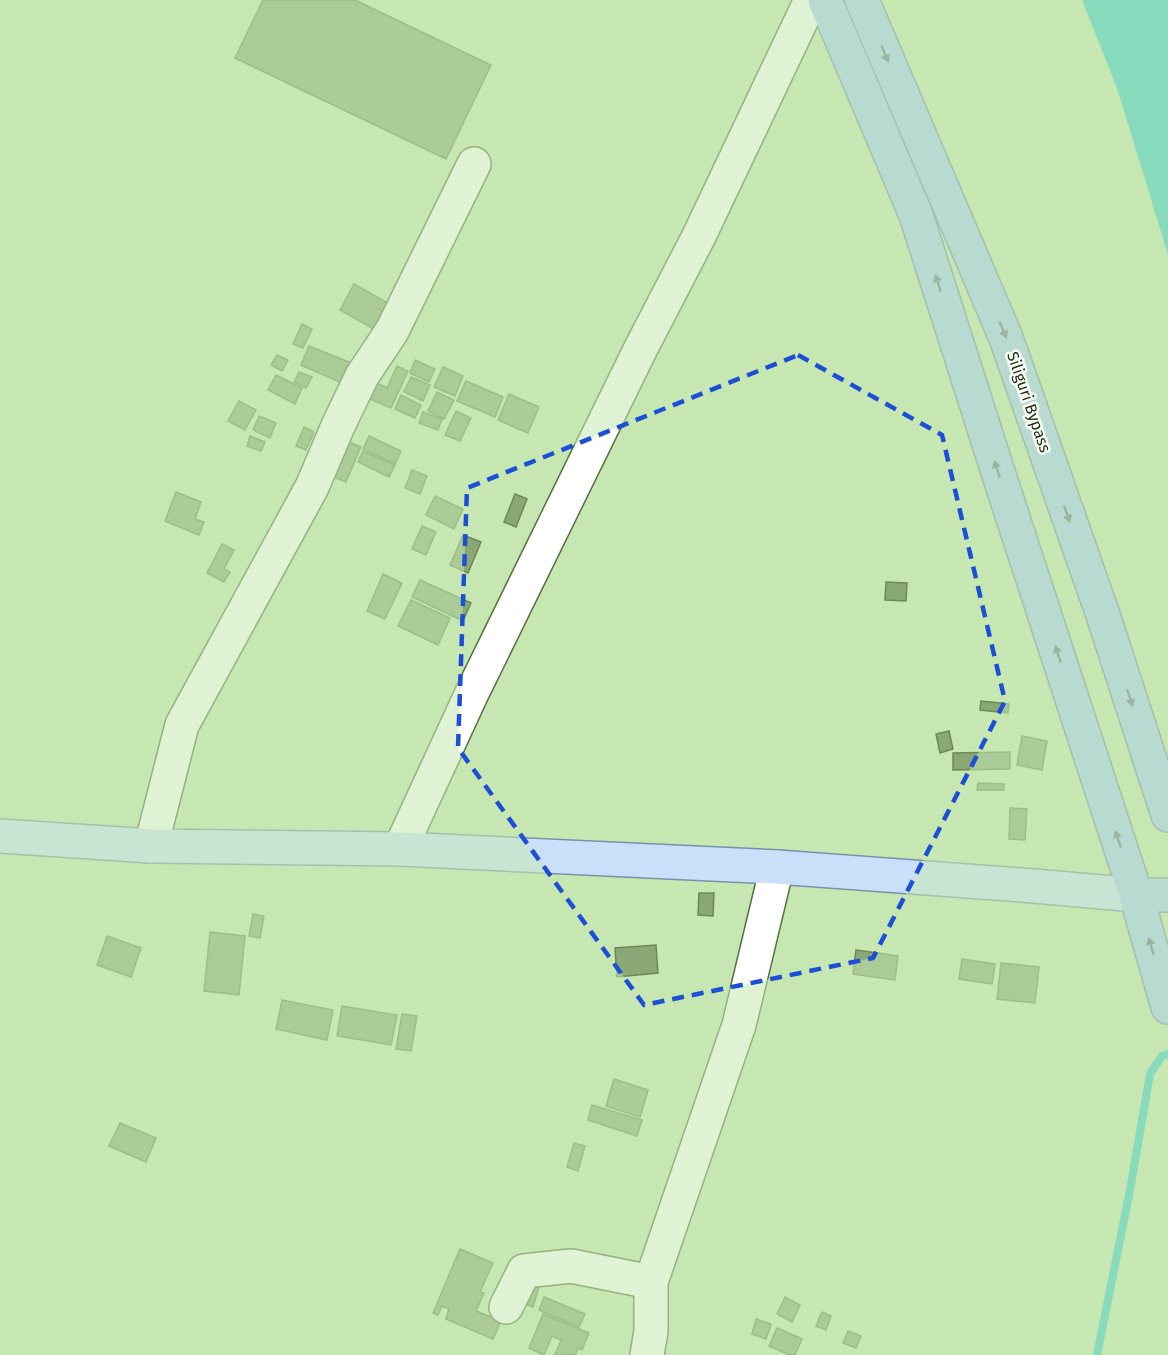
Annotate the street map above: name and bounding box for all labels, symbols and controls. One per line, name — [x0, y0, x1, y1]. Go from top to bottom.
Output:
one-way arrow — [880, 45, 890, 63]
one-way arrow — [933, 274, 942, 292]
one-way arrow — [998, 321, 1008, 339]
street label: Siliguri Bypass — [1003, 349, 1055, 455]
one-way arrow — [992, 460, 1001, 478]
one-way arrow — [1063, 505, 1073, 523]
one-way arrow — [1052, 645, 1062, 663]
one-way arrow — [1126, 689, 1135, 707]
one-way arrow — [1113, 830, 1123, 848]
one-way arrow — [1146, 937, 1155, 955]

